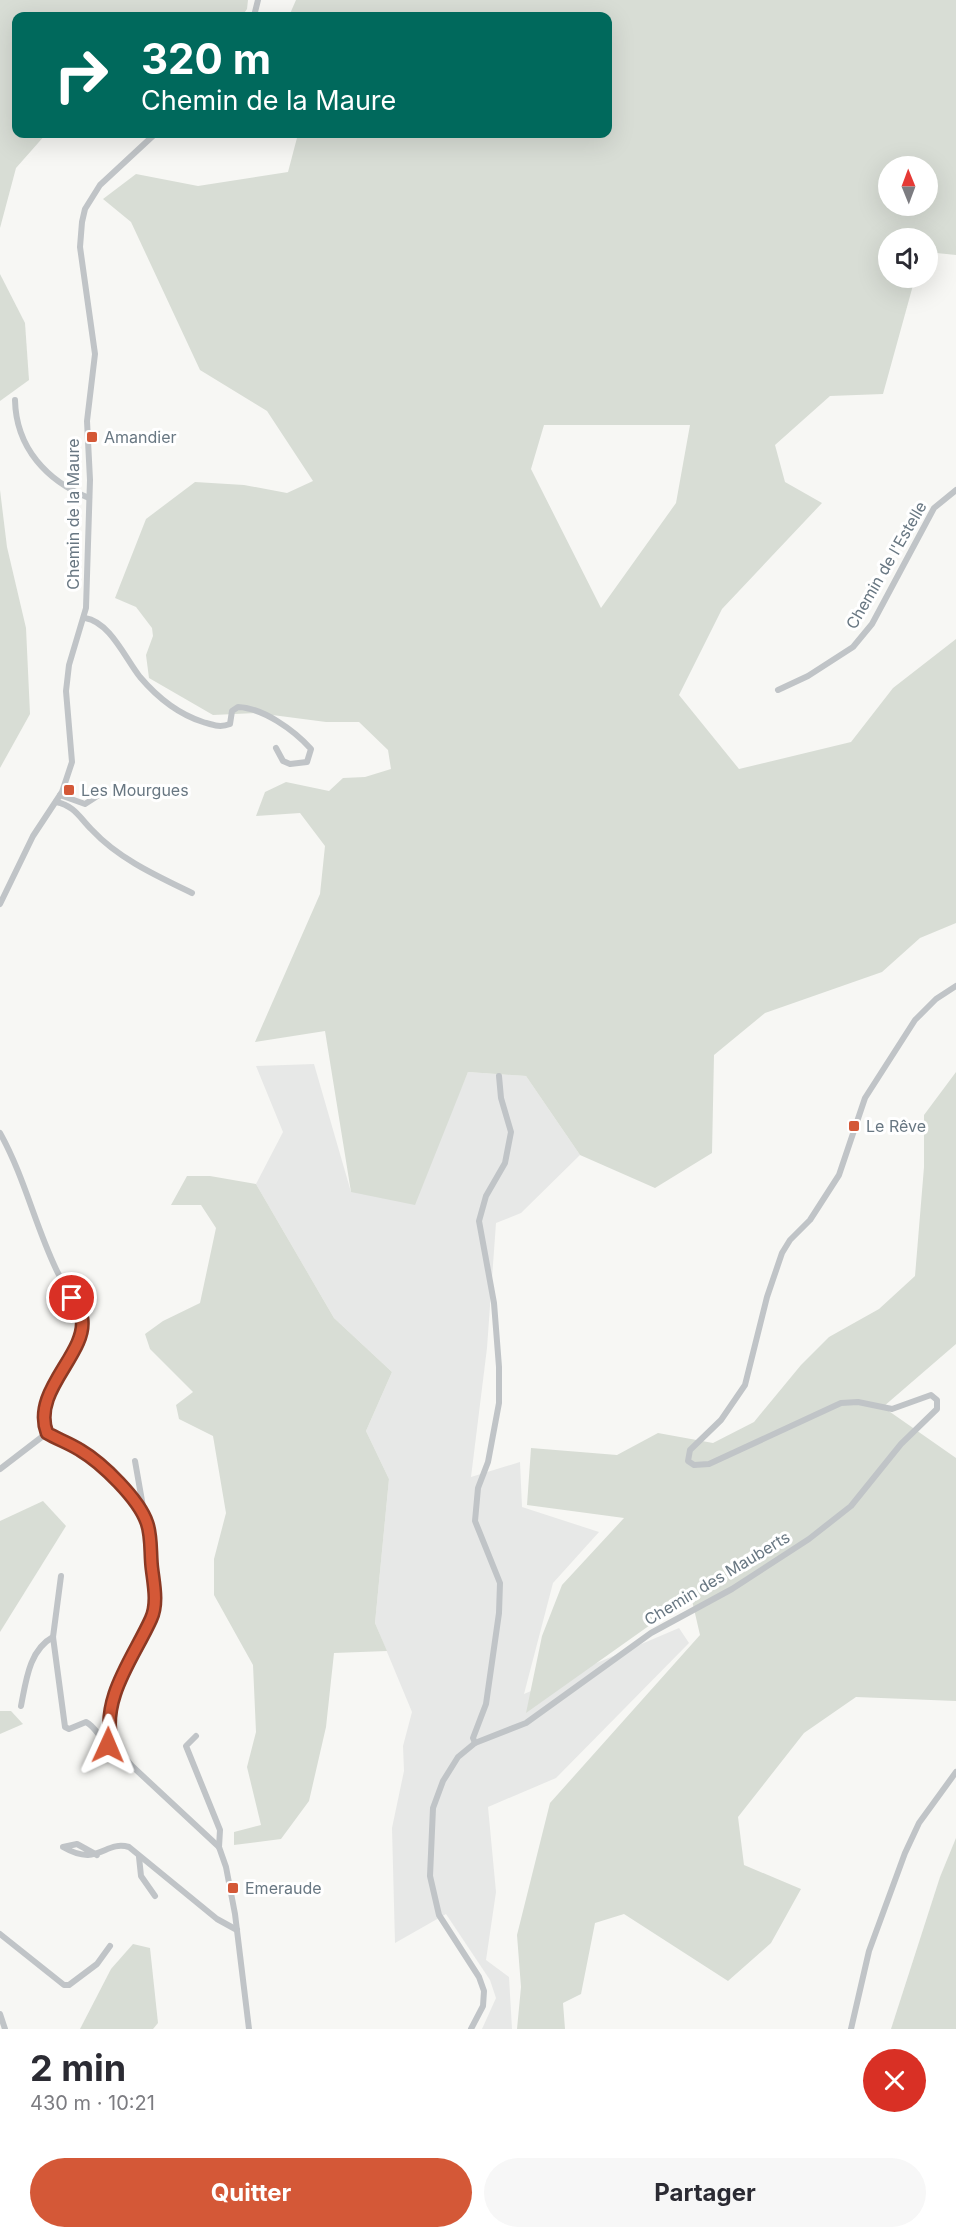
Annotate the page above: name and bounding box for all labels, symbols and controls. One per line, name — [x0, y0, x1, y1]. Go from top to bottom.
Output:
text: 320 m — [141, 33, 271, 84]
icon: right — [42, 36, 120, 114]
text: Chemin de la Maure — [141, 84, 396, 117]
north arrow — [878, 156, 938, 216]
map controls — [878, 156, 938, 288]
button: sound — [878, 228, 938, 288]
place label: Amandier — [104, 427, 177, 447]
marker: Amandier — [85, 430, 99, 444]
street label: Chemin de la Maure — [63, 438, 83, 590]
street label: Chemin de l'Estelle — [841, 498, 931, 632]
place label: Les Mourgues — [81, 780, 189, 800]
marker: Les Mourgues — [62, 783, 76, 797]
place label: Le Rêve — [866, 1116, 926, 1136]
marker: Le Rêve — [847, 1119, 861, 1133]
pin — [46, 1272, 97, 1323]
icon: arrive — [55, 1281, 88, 1314]
street label: Chemin des Mauberts — [641, 1527, 793, 1629]
position arrow — [76, 1713, 140, 1777]
place label: Emeraude — [245, 1878, 322, 1898]
marker: Emeraude — [226, 1881, 240, 1895]
text: 2 min — [30, 2046, 126, 2090]
button: close — [863, 2049, 926, 2112]
text: 430 m · 10:21 — [30, 2091, 155, 2115]
button: Quitter — [30, 2158, 472, 2227]
button: Partager — [484, 2158, 926, 2227]

